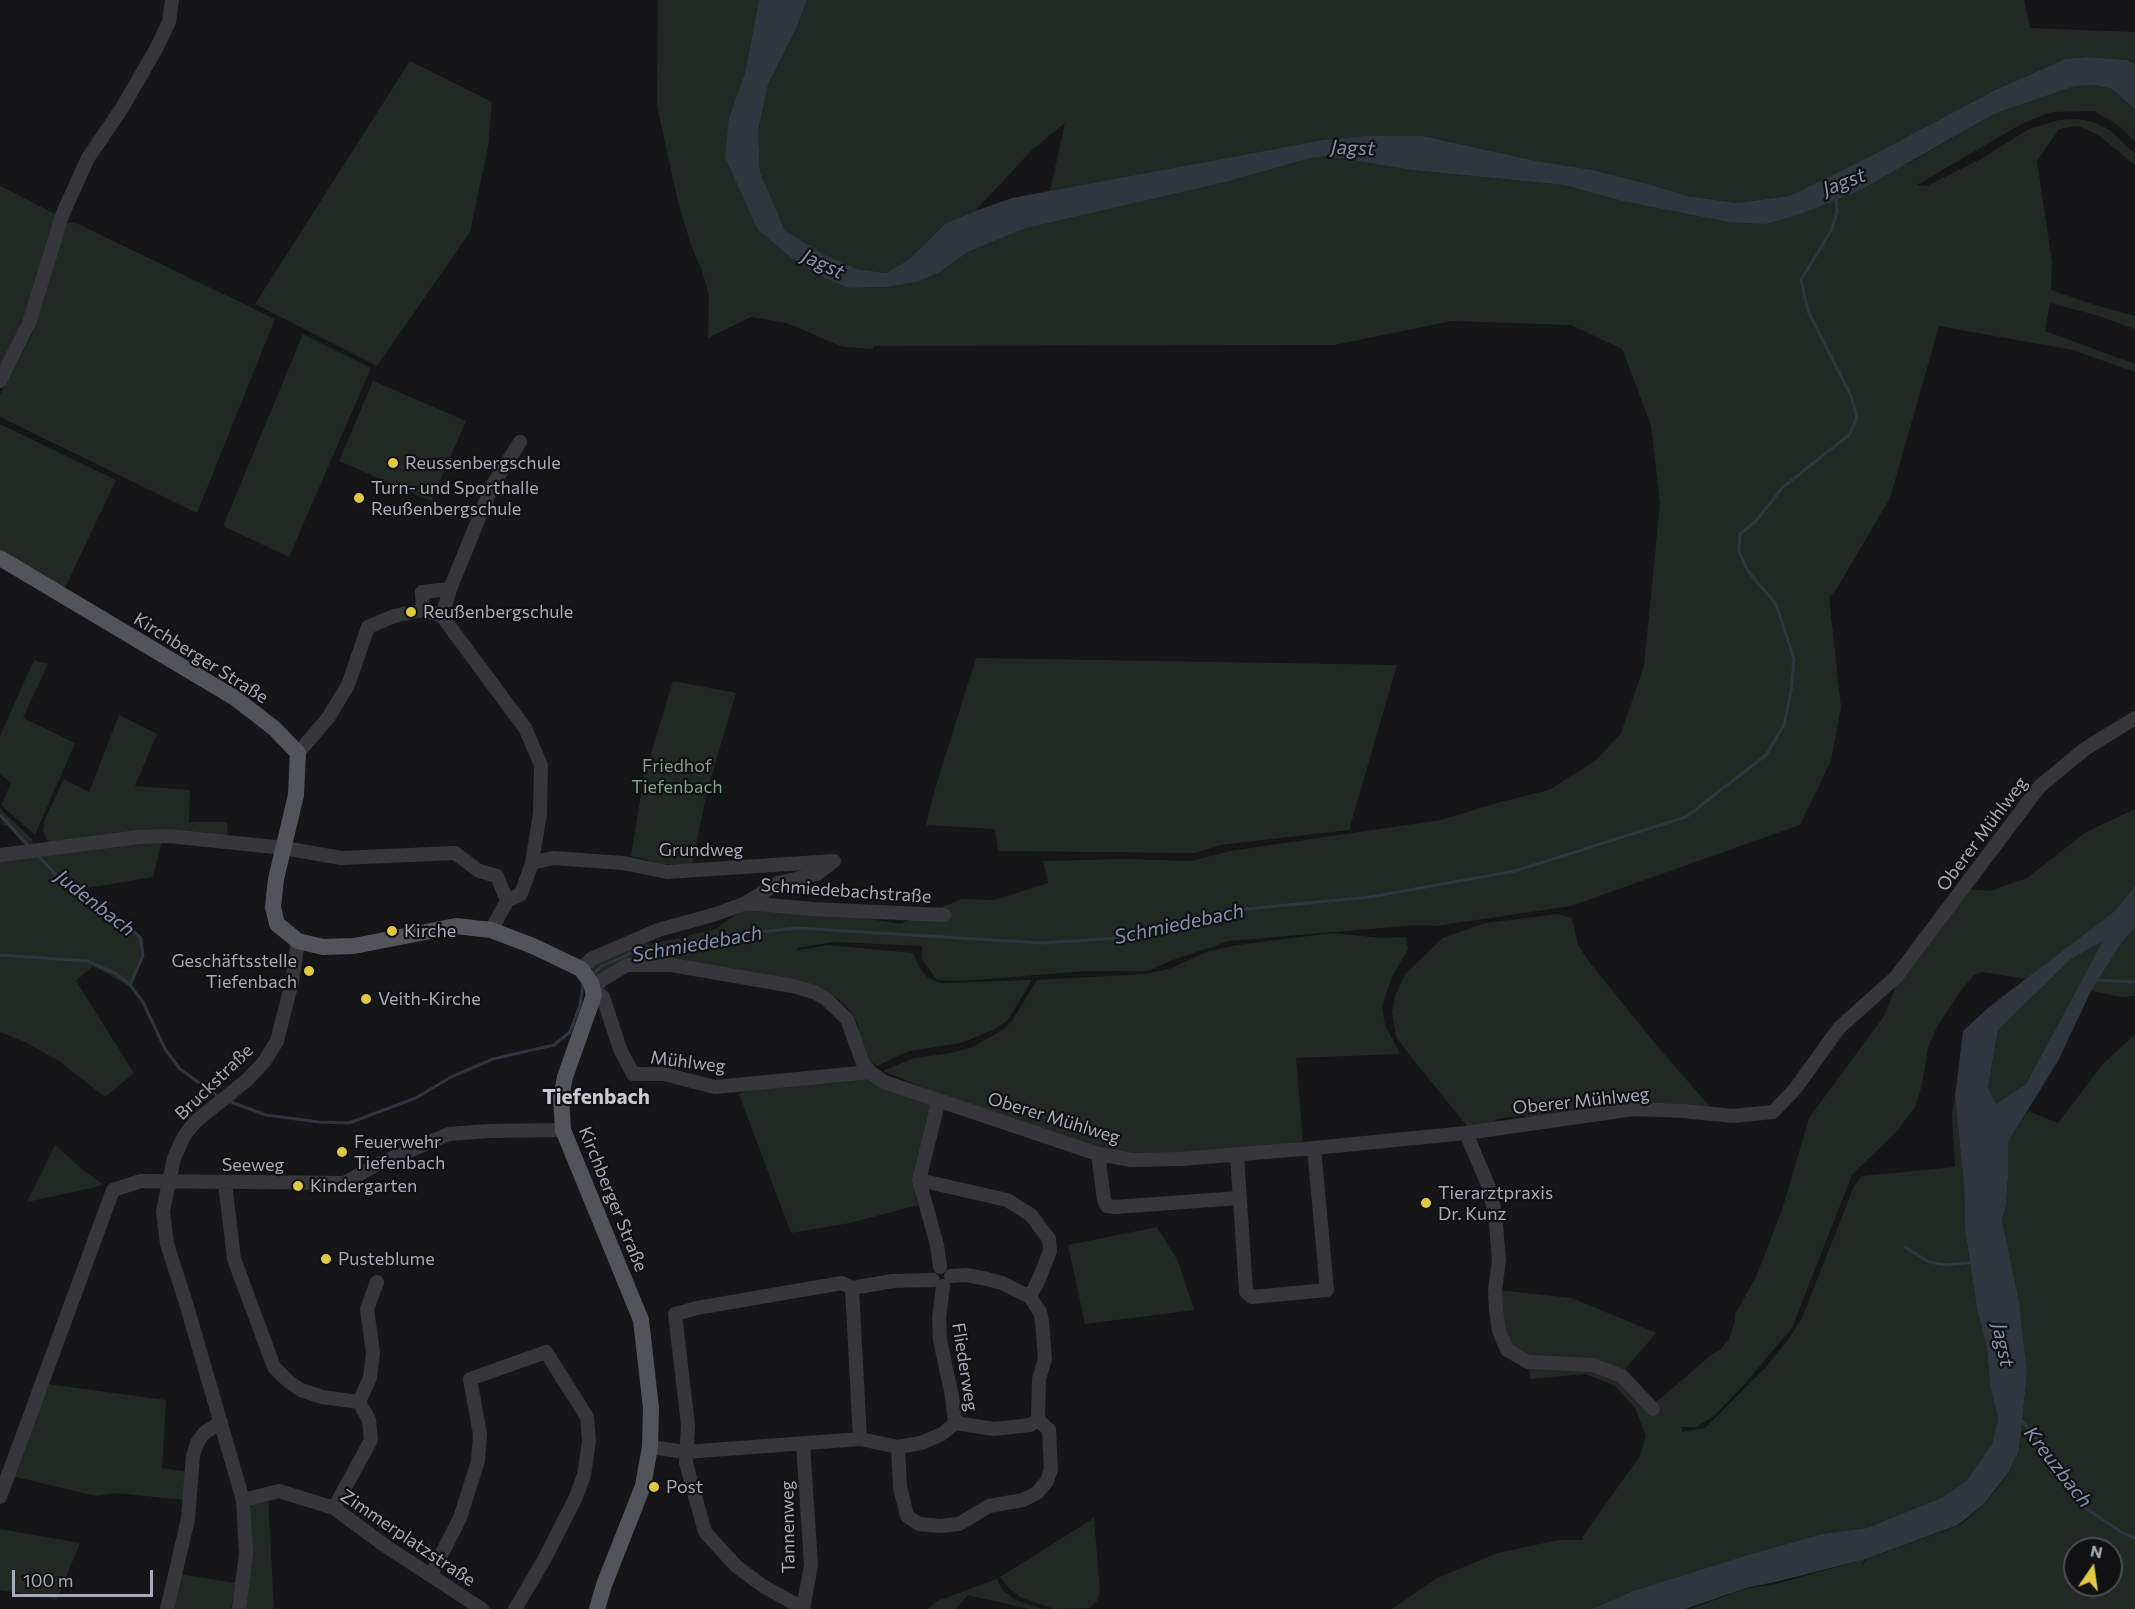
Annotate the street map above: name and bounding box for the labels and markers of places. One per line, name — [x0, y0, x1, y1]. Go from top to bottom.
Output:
place label: Reussenbergschule — [405, 452, 561, 474]
marker: Reussenbergschule — [386, 456, 400, 470]
place label: Turn- und Sporthalle Reußenbergschule — [371, 477, 539, 520]
marker: Turn- und Sporthalle Reußenbergschule — [352, 491, 366, 505]
place label: Reußenbergschule — [423, 601, 573, 623]
marker: Reußenbergschule — [404, 605, 418, 619]
place label: Kirche — [404, 920, 456, 942]
marker: Kirche — [385, 924, 399, 938]
place label: Geschäftsstelle Tiefenbach — [171, 950, 297, 992]
marker: Geschäftsstelle Tiefenbach — [302, 964, 316, 978]
place label: Veith-Kirche — [378, 988, 481, 1010]
marker: Veith-Kirche — [359, 992, 373, 1006]
place label: Feuerwehr Tiefenbach — [354, 1131, 445, 1174]
marker: Feuerwehr Tiefenbach — [335, 1145, 349, 1159]
place label: Kindergarten — [310, 1175, 417, 1197]
marker: Kindergarten — [291, 1179, 305, 1193]
place label: Tierarztpraxis Dr. Kunz — [1438, 1182, 1553, 1224]
marker: Tierarztpraxis Dr. Kunz — [1419, 1196, 1433, 1210]
place label: Pusteblume — [338, 1248, 435, 1270]
marker: Pusteblume — [319, 1252, 333, 1266]
place label: Post — [666, 1476, 703, 1498]
marker: Post — [647, 1480, 661, 1494]

